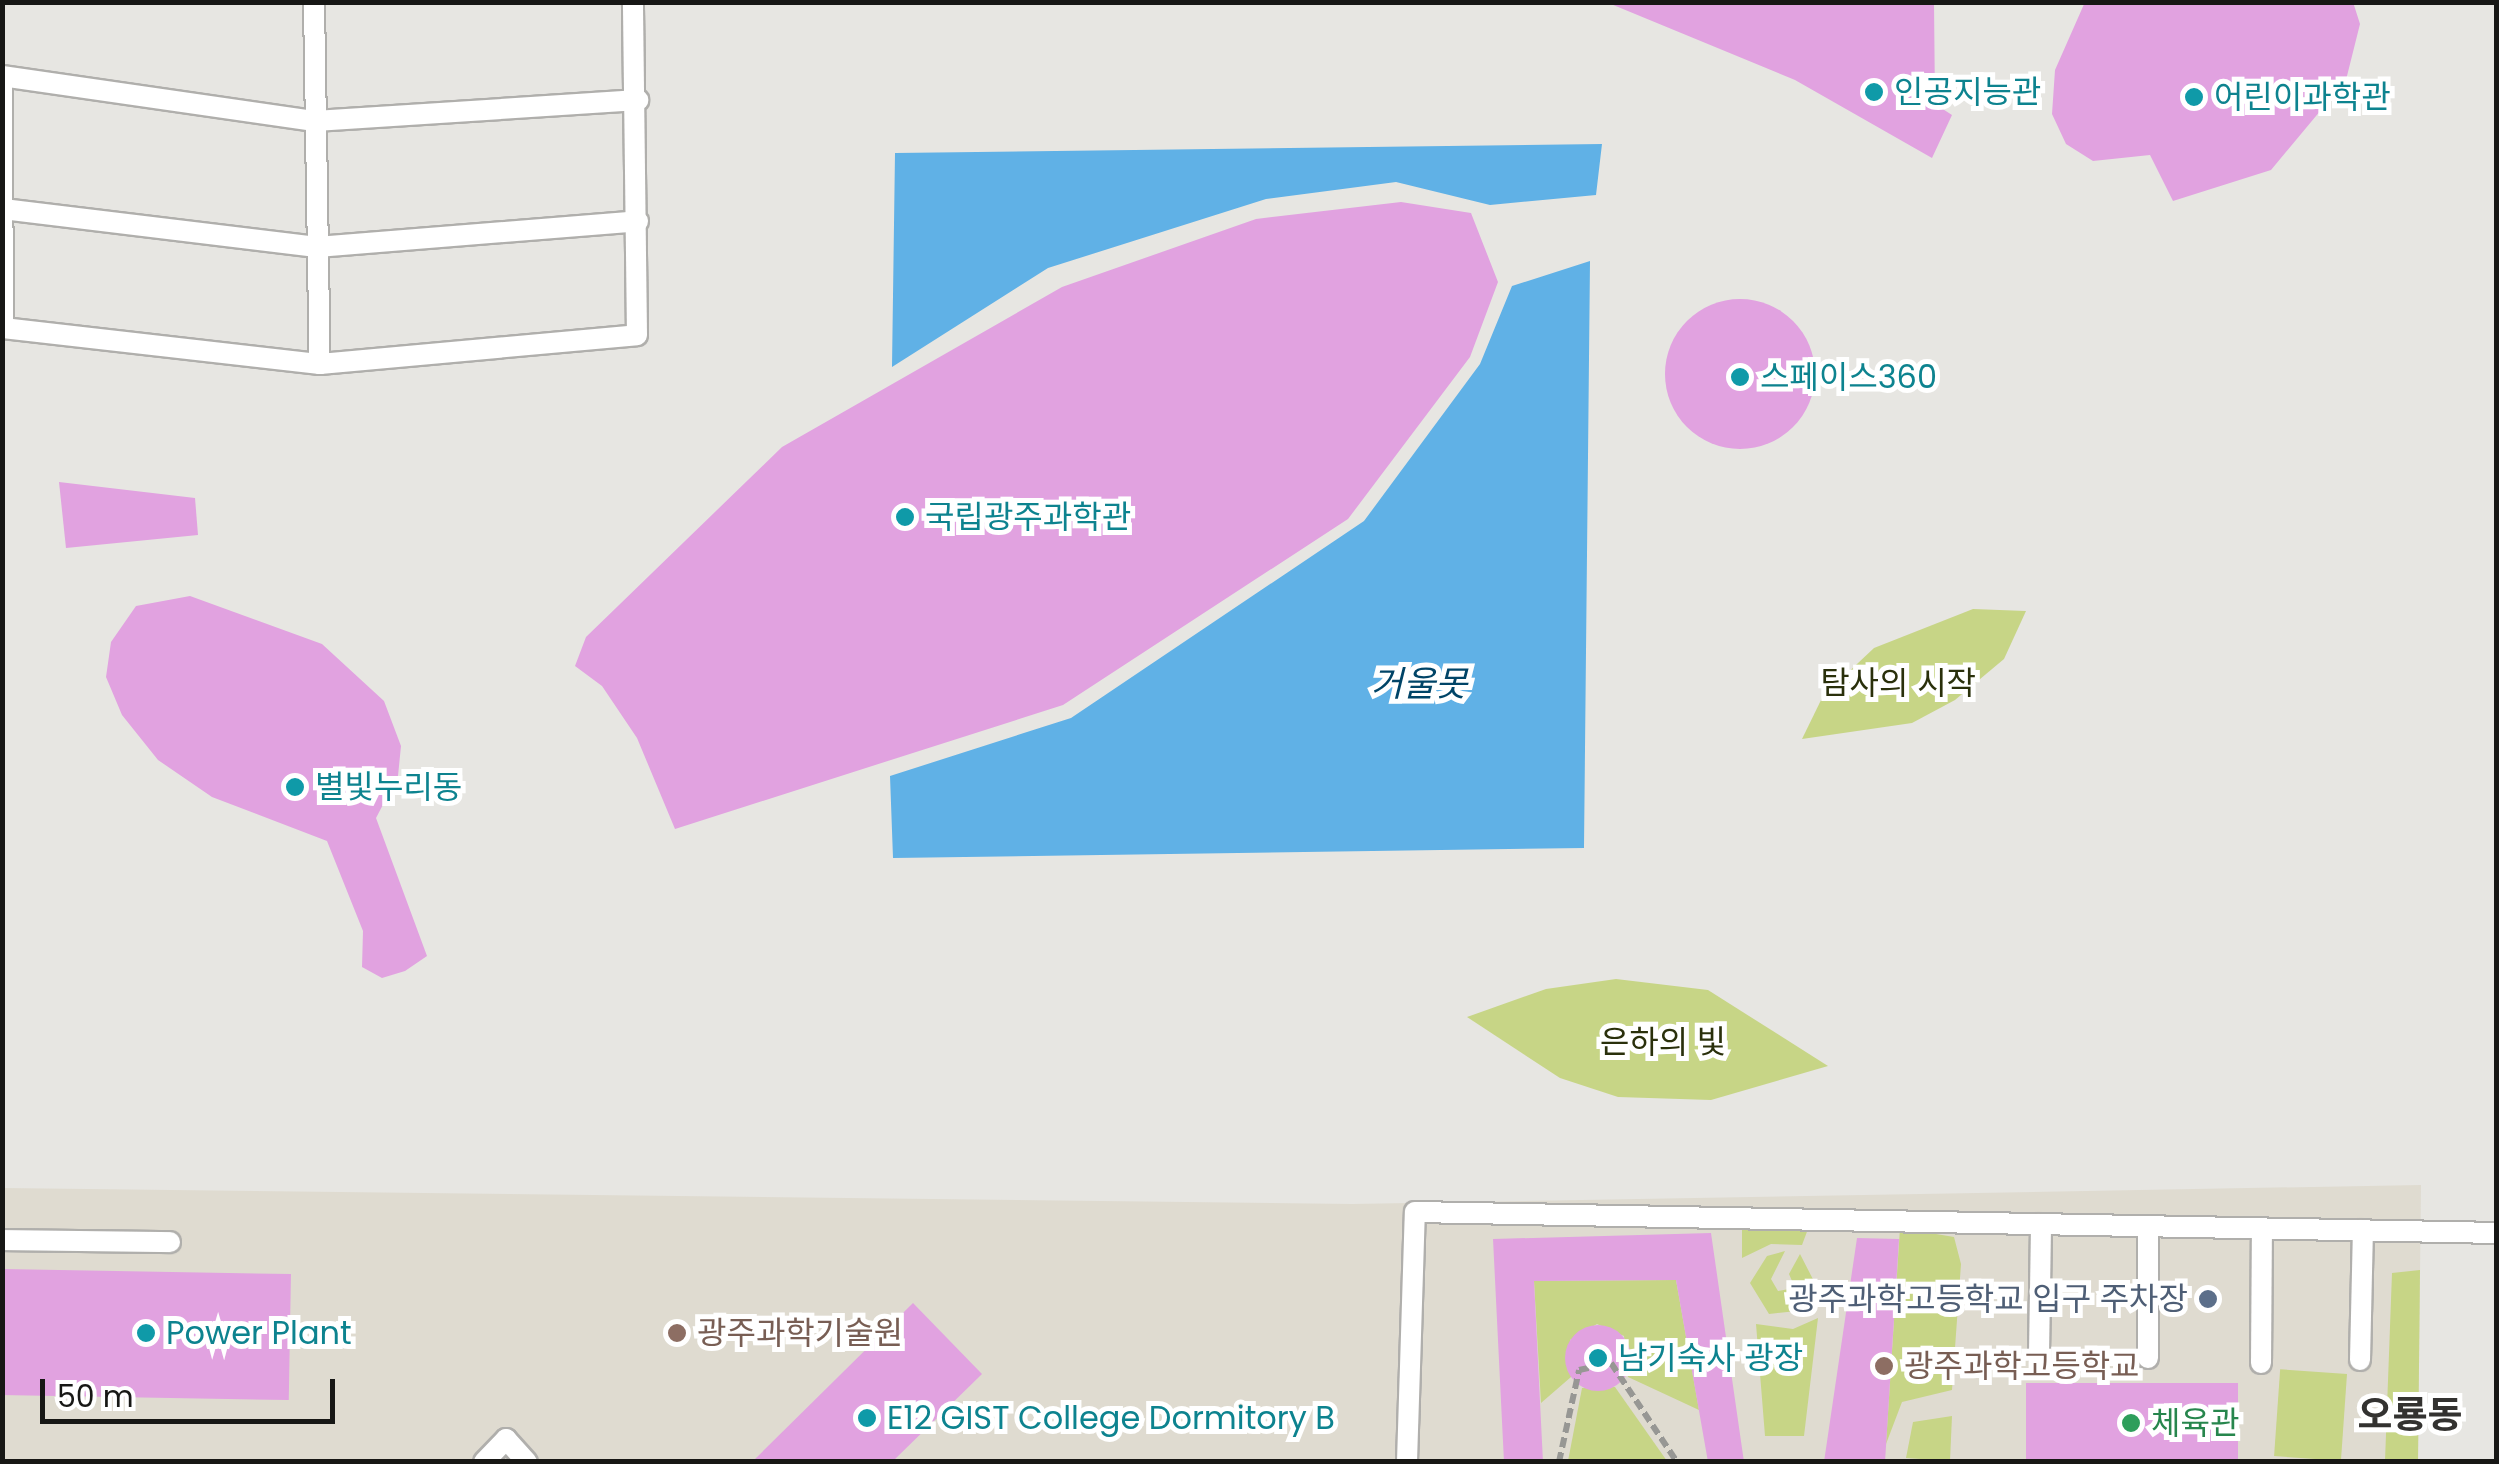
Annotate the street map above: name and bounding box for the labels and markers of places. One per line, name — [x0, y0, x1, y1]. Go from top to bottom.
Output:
place label: 인공지능관 — [1894, 73, 2041, 111]
place label: 어린이과학관 — [2214, 78, 2391, 116]
marker: 인공지능관 — [1863, 81, 1885, 103]
marker: 어린이과학관 — [2183, 86, 2205, 108]
place label: 스페이스360 — [1760, 358, 1937, 396]
marker: 스페이스360 — [1729, 366, 1751, 388]
place label: 국립광주과학관 — [925, 498, 1131, 536]
marker: 국립광주과학관 — [894, 506, 916, 528]
place label: 별빛누리동 — [315, 768, 462, 806]
marker: 별빛누리동 — [284, 776, 306, 798]
place label: 광주과학고등학교 입구 주차장 — [1788, 1280, 2188, 1318]
marker: 광주과학고등학교 입구 주차장 — [2197, 1288, 2219, 1310]
place label: Power Plant — [166, 1314, 352, 1352]
place label: 광주과학기술원 — [697, 1314, 903, 1352]
marker: Power Plant — [135, 1322, 157, 1344]
marker: 광주과학기술원 — [666, 1322, 688, 1344]
place label: 남기숙사 광장 — [1618, 1339, 1803, 1377]
marker: 남기숙사 광장 — [1587, 1347, 1609, 1369]
place label: 광주과학고등학교 — [1904, 1347, 2140, 1385]
marker: 광주과학고등학교 — [1873, 1355, 1895, 1377]
place label: E12 GIST College Dormitory B — [887, 1399, 1335, 1437]
place label: 체육관 — [2151, 1404, 2239, 1442]
marker: E12 GIST College Dormitory B — [856, 1407, 878, 1429]
marker: 체육관 — [2120, 1412, 2142, 1434]

